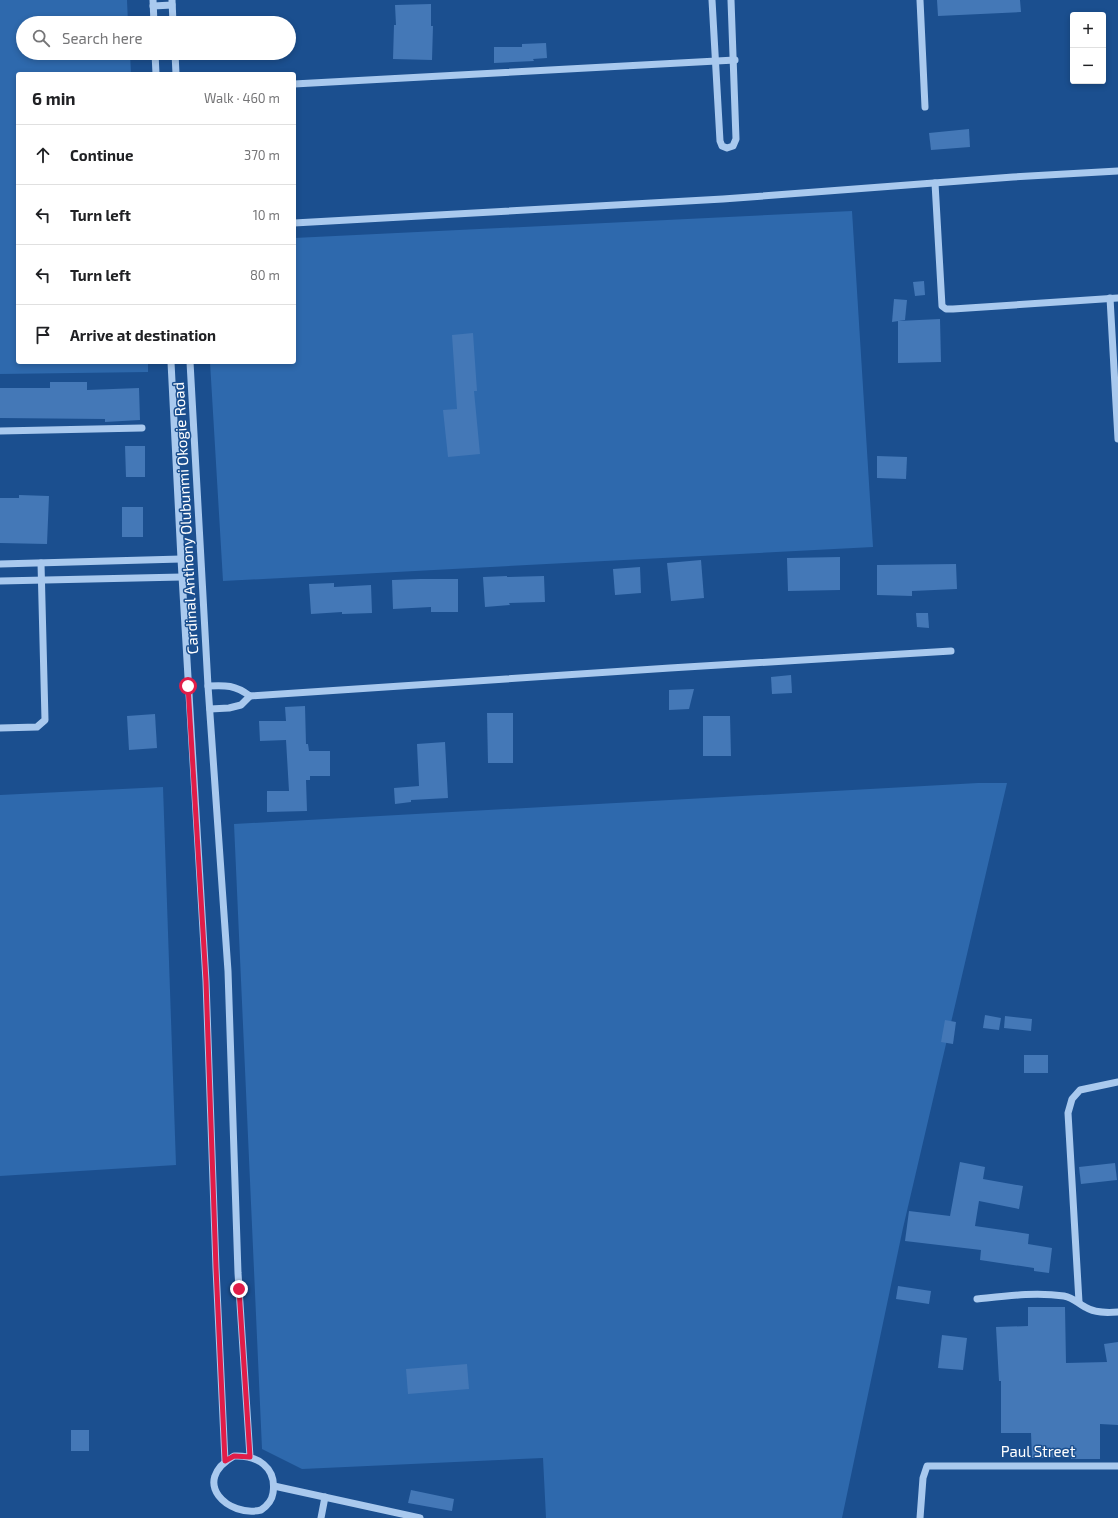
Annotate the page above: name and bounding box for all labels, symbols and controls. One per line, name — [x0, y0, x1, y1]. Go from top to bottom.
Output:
map controls — [1070, 12, 1106, 84]
button: + — [1070, 12, 1106, 48]
search box — [16, 16, 296, 60]
icon: search — [30, 27, 52, 49]
text: Search here — [62, 29, 143, 47]
button: − — [1070, 48, 1106, 84]
text: 6 min — [32, 88, 76, 108]
text: Walk · 460 m — [204, 90, 280, 106]
icon: ahead — [32, 144, 54, 166]
text: Continue — [70, 146, 133, 164]
text: 370 m — [244, 147, 280, 163]
icon: left — [32, 204, 54, 226]
text: Turn left — [70, 206, 131, 224]
text: 10 m — [253, 207, 280, 223]
icon: left — [32, 264, 54, 286]
text: Turn left — [70, 266, 131, 284]
text: 80 m — [250, 267, 280, 283]
icon: arrive — [32, 324, 54, 346]
text: Arrive at destination — [70, 326, 216, 344]
street label: Cardinal Anthony Olubunmi Okogie Road — [169, 381, 201, 655]
route start — [179, 677, 197, 695]
route end — [230, 1280, 248, 1298]
street label: Paul Street — [1001, 1442, 1076, 1460]

